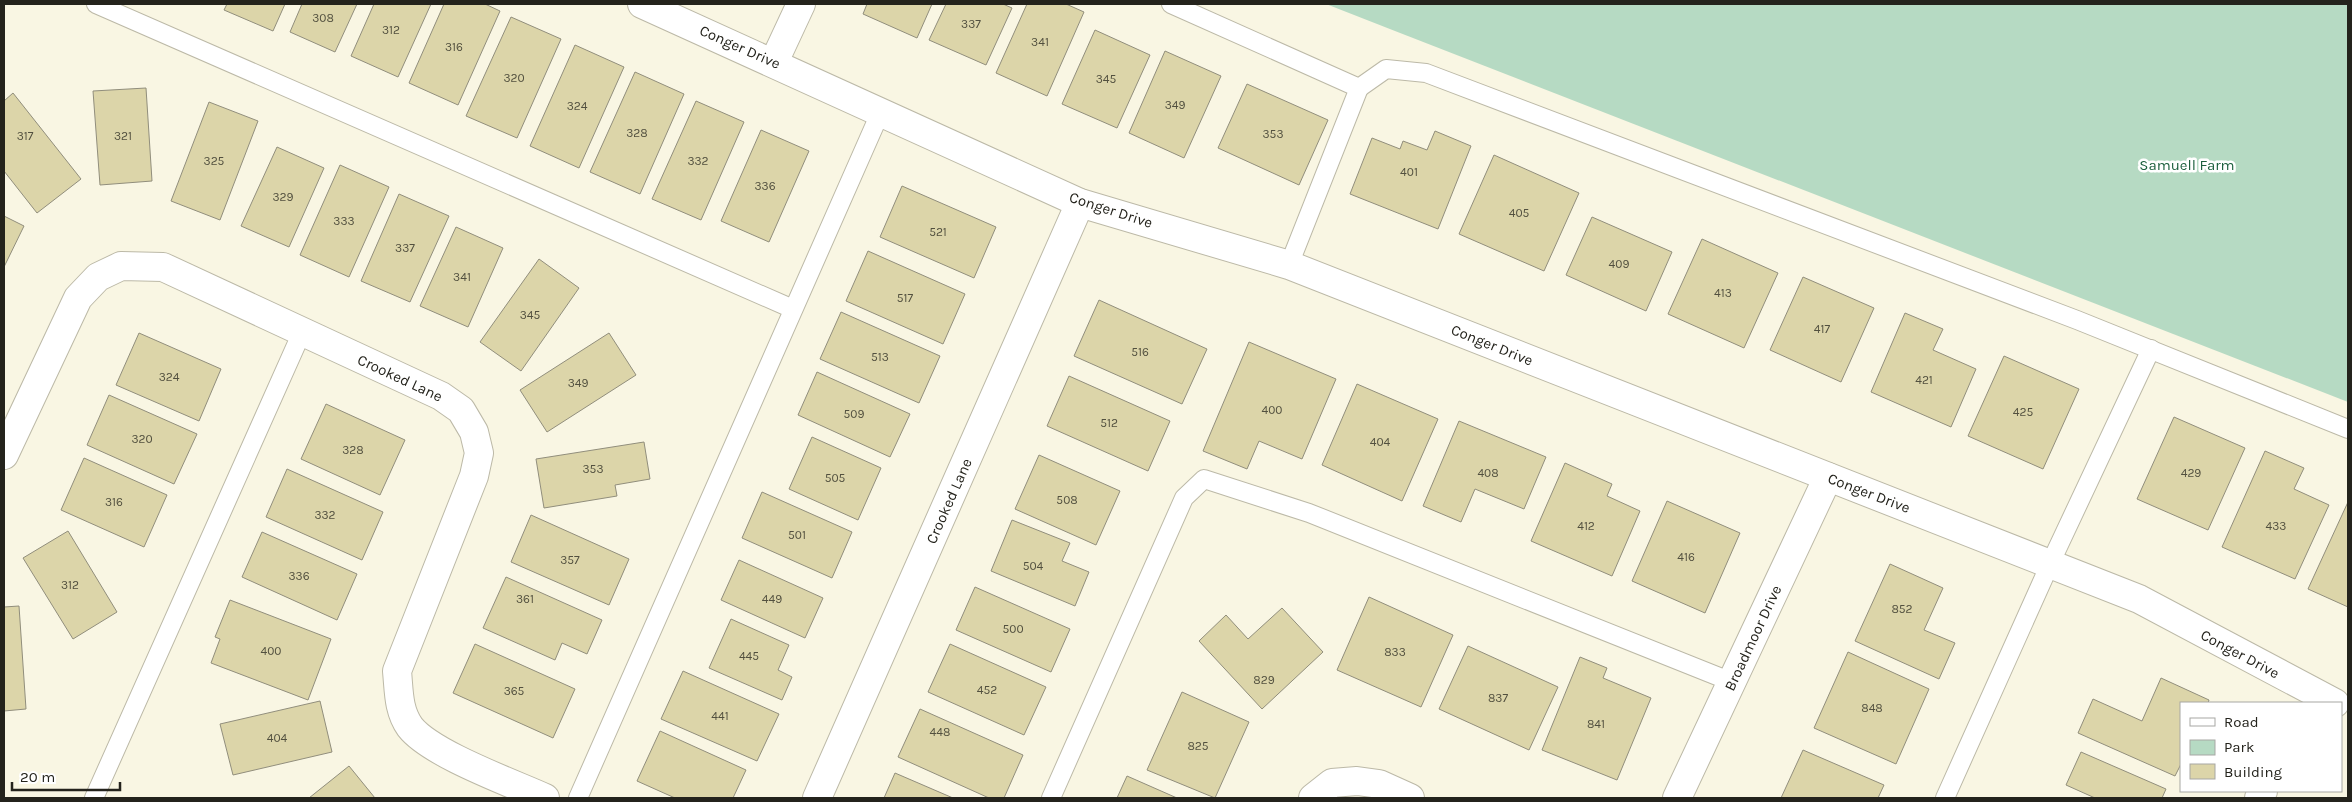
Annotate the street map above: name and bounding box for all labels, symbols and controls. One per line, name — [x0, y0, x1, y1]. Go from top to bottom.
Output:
house number: 308 — [312, 11, 334, 25]
house number: 337 — [961, 17, 981, 31]
street label: Conger Drive — [697, 21, 783, 73]
house number: 312 — [382, 23, 400, 37]
house number: 341 — [1031, 35, 1049, 49]
house number: 316 — [445, 40, 463, 54]
house number: 320 — [503, 71, 525, 85]
house number: 345 — [1096, 72, 1117, 86]
house number: 349 — [1165, 98, 1185, 112]
house number: 324 — [567, 99, 588, 113]
house number: 328 — [626, 126, 648, 140]
house number: 353 — [1263, 127, 1283, 141]
house number: 317 — [17, 129, 34, 143]
house number: 321 — [114, 129, 132, 143]
house number: 325 — [204, 154, 225, 168]
house number: 332 — [687, 154, 709, 168]
park label: Samuell Farm — [2139, 156, 2235, 174]
house number: 401 — [1400, 165, 1418, 179]
house number: 336 — [754, 179, 776, 193]
street label: Conger Drive — [1067, 188, 1155, 232]
house number: 329 — [272, 190, 294, 204]
house number: 405 — [1509, 206, 1530, 220]
house number: 333 — [333, 214, 355, 228]
house number: 521 — [929, 225, 947, 239]
house number: 337 — [395, 241, 415, 255]
house number: 409 — [1609, 257, 1629, 271]
house number: 341 — [453, 270, 471, 284]
house number: 413 — [1714, 286, 1732, 300]
house number: 517 — [897, 291, 914, 305]
house number: 345 — [520, 308, 541, 322]
street label: Conger Drive — [1448, 320, 1536, 370]
house number: 417 — [1814, 322, 1831, 336]
house number: 516 — [1131, 345, 1149, 359]
street label: Crooked Lane — [355, 350, 445, 406]
house number: 513 — [871, 350, 889, 364]
house number: 324 — [159, 370, 180, 384]
house number: 421 — [1915, 373, 1933, 387]
house number: 349 — [568, 376, 588, 390]
house number: 400 — [1262, 403, 1282, 417]
house number: 425 — [2013, 405, 2033, 419]
house number: 509 — [844, 407, 864, 421]
house number: 512 — [1100, 416, 1118, 430]
house number: 320 — [131, 432, 153, 446]
house number: 404 — [1370, 435, 1391, 449]
house number: 328 — [342, 443, 364, 457]
street label: Crooked Lane — [922, 455, 976, 547]
house number: 353 — [583, 462, 603, 476]
house number: 408 — [1477, 466, 1499, 480]
house number: 429 — [2181, 466, 2201, 480]
street label: Conger Drive — [1825, 469, 1913, 517]
house number: 505 — [825, 471, 846, 485]
house number: 508 — [1056, 493, 1078, 507]
house number: 316 — [105, 495, 123, 509]
house number: 332 — [314, 508, 336, 522]
house number: 412 — [1577, 519, 1595, 533]
house number: 433 — [2266, 519, 2286, 533]
house number: 501 — [788, 528, 806, 542]
house number: 416 — [1677, 550, 1695, 564]
house number: 357 — [560, 553, 580, 567]
house number: 504 — [1023, 559, 1044, 573]
house number: 336 — [288, 569, 310, 583]
house number: 312 — [61, 578, 79, 592]
street label: Broadmoor Drive — [1721, 582, 1785, 694]
house number: 361 — [516, 592, 534, 606]
house number: 449 — [762, 592, 782, 606]
house number: 852 — [1891, 602, 1913, 616]
house number: 500 — [1002, 622, 1024, 636]
street label: Conger Drive — [2198, 626, 2282, 682]
house number: 400 — [261, 644, 281, 658]
house number: 833 — [1384, 645, 1406, 659]
house number: 445 — [739, 649, 759, 663]
house number: 829 — [1253, 673, 1275, 687]
house number: 452 — [977, 683, 997, 697]
house number: 365 — [504, 684, 525, 698]
house number: 837 — [1488, 691, 1508, 705]
house number: 848 — [1861, 701, 1883, 715]
legend — [2180, 702, 2342, 792]
house number: 441 — [711, 709, 729, 723]
text: Road — [2224, 713, 2259, 731]
house number: 841 — [1587, 717, 1605, 731]
house number: 448 — [930, 725, 950, 739]
house number: 404 — [267, 731, 288, 745]
text: Park — [2224, 738, 2254, 756]
house number: 825 — [1187, 739, 1209, 753]
scale bar — [12, 760, 120, 792]
text: Building — [2224, 763, 2282, 781]
text: 20 m — [20, 768, 55, 786]

